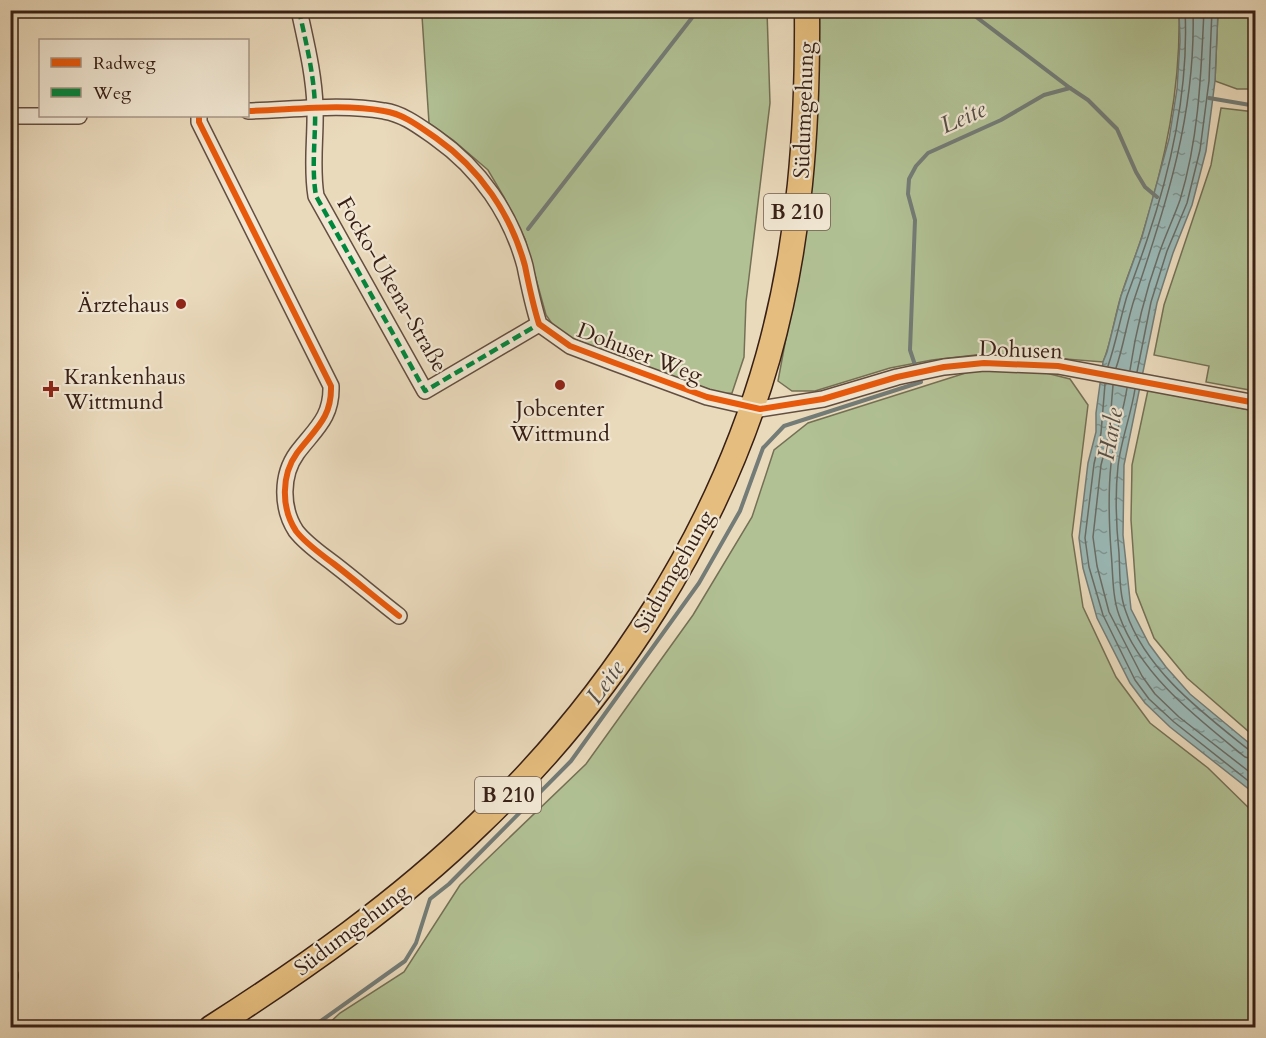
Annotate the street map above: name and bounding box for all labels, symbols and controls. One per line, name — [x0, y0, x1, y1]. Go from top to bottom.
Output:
legend — [39, 39, 249, 117]
street label: Südumgehung — [787, 41, 821, 179]
text: Radweg — [93, 51, 156, 76]
text: Weg — [92, 81, 132, 106]
water label: Leite — [935, 93, 992, 142]
street label: Focko-Ukena-Straße — [330, 191, 455, 378]
road number: B 210 — [764, 194, 830, 230]
place label: Ärztehaus — [78, 290, 169, 320]
marker: Ärztehaus — [174, 297, 188, 311]
street label: Dohuser Weg — [573, 315, 707, 391]
street label: Dohusen — [979, 334, 1064, 366]
place label: Krankenhaus Wittmund — [63, 362, 186, 417]
marker: Jobcenter Wittmund — [553, 378, 567, 392]
marker: Krankenhaus Wittmund — [42, 380, 60, 398]
place label: Jobcenter Wittmund — [509, 394, 610, 449]
water label: Harle — [1090, 404, 1131, 463]
street label: Südumgehung — [627, 504, 721, 638]
water label: Leite — [578, 653, 633, 711]
road number: B 210 — [475, 777, 541, 813]
street label: Südumgehung — [288, 876, 416, 983]

